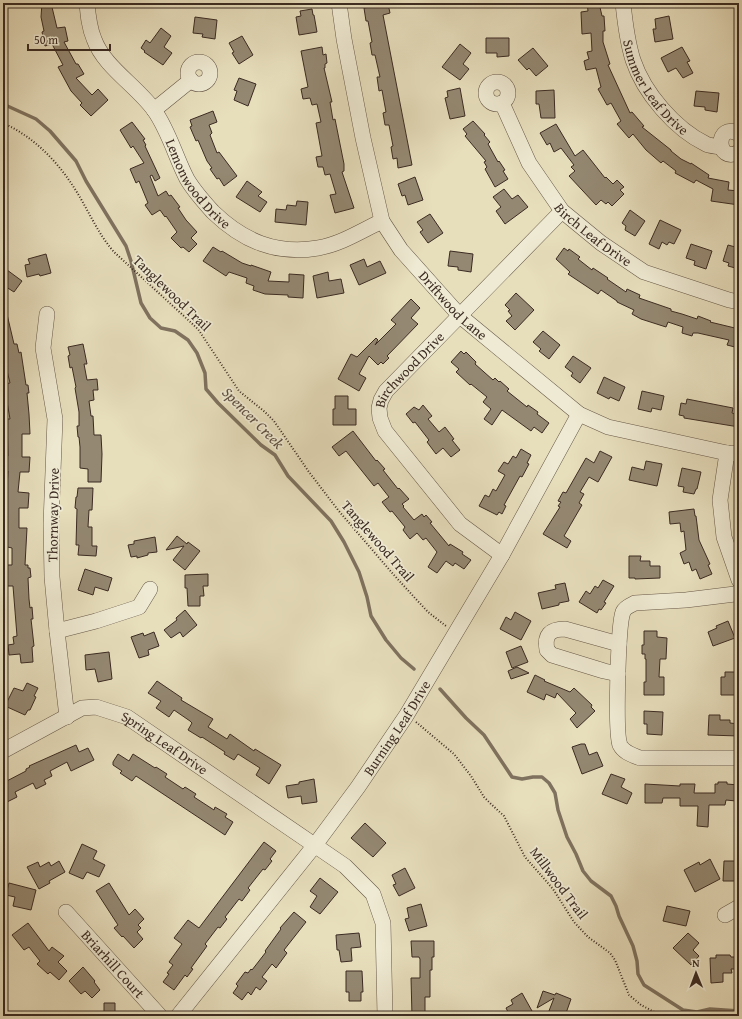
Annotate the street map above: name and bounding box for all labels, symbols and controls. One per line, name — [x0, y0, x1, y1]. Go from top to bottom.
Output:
scale bar — [28, 26, 110, 52]
text: 50 m — [34, 31, 58, 48]
street label: Summer Leaf Drive — [618, 38, 693, 140]
street label: Lemonwood Drive — [161, 136, 235, 234]
street label: Birch Leaf Drive — [549, 199, 636, 271]
street label: Tanglewood Trail — [128, 250, 216, 336]
street label: Driftwood Lane — [414, 266, 492, 345]
street label: Birchwood Drive — [369, 327, 449, 410]
water label: Spencer Creek — [218, 382, 289, 453]
street label: Thornway Drive — [42, 467, 64, 562]
street label: Tanglewood Trail — [337, 496, 419, 586]
street label: Burning Leaf Drive — [358, 676, 435, 780]
street label: Spring Leaf Drive — [119, 706, 212, 780]
street label: Millwood Trail — [525, 843, 593, 923]
street label: Briarhill Court — [77, 925, 149, 1003]
north arrow — [676, 953, 716, 993]
text: N — [692, 955, 700, 971]

